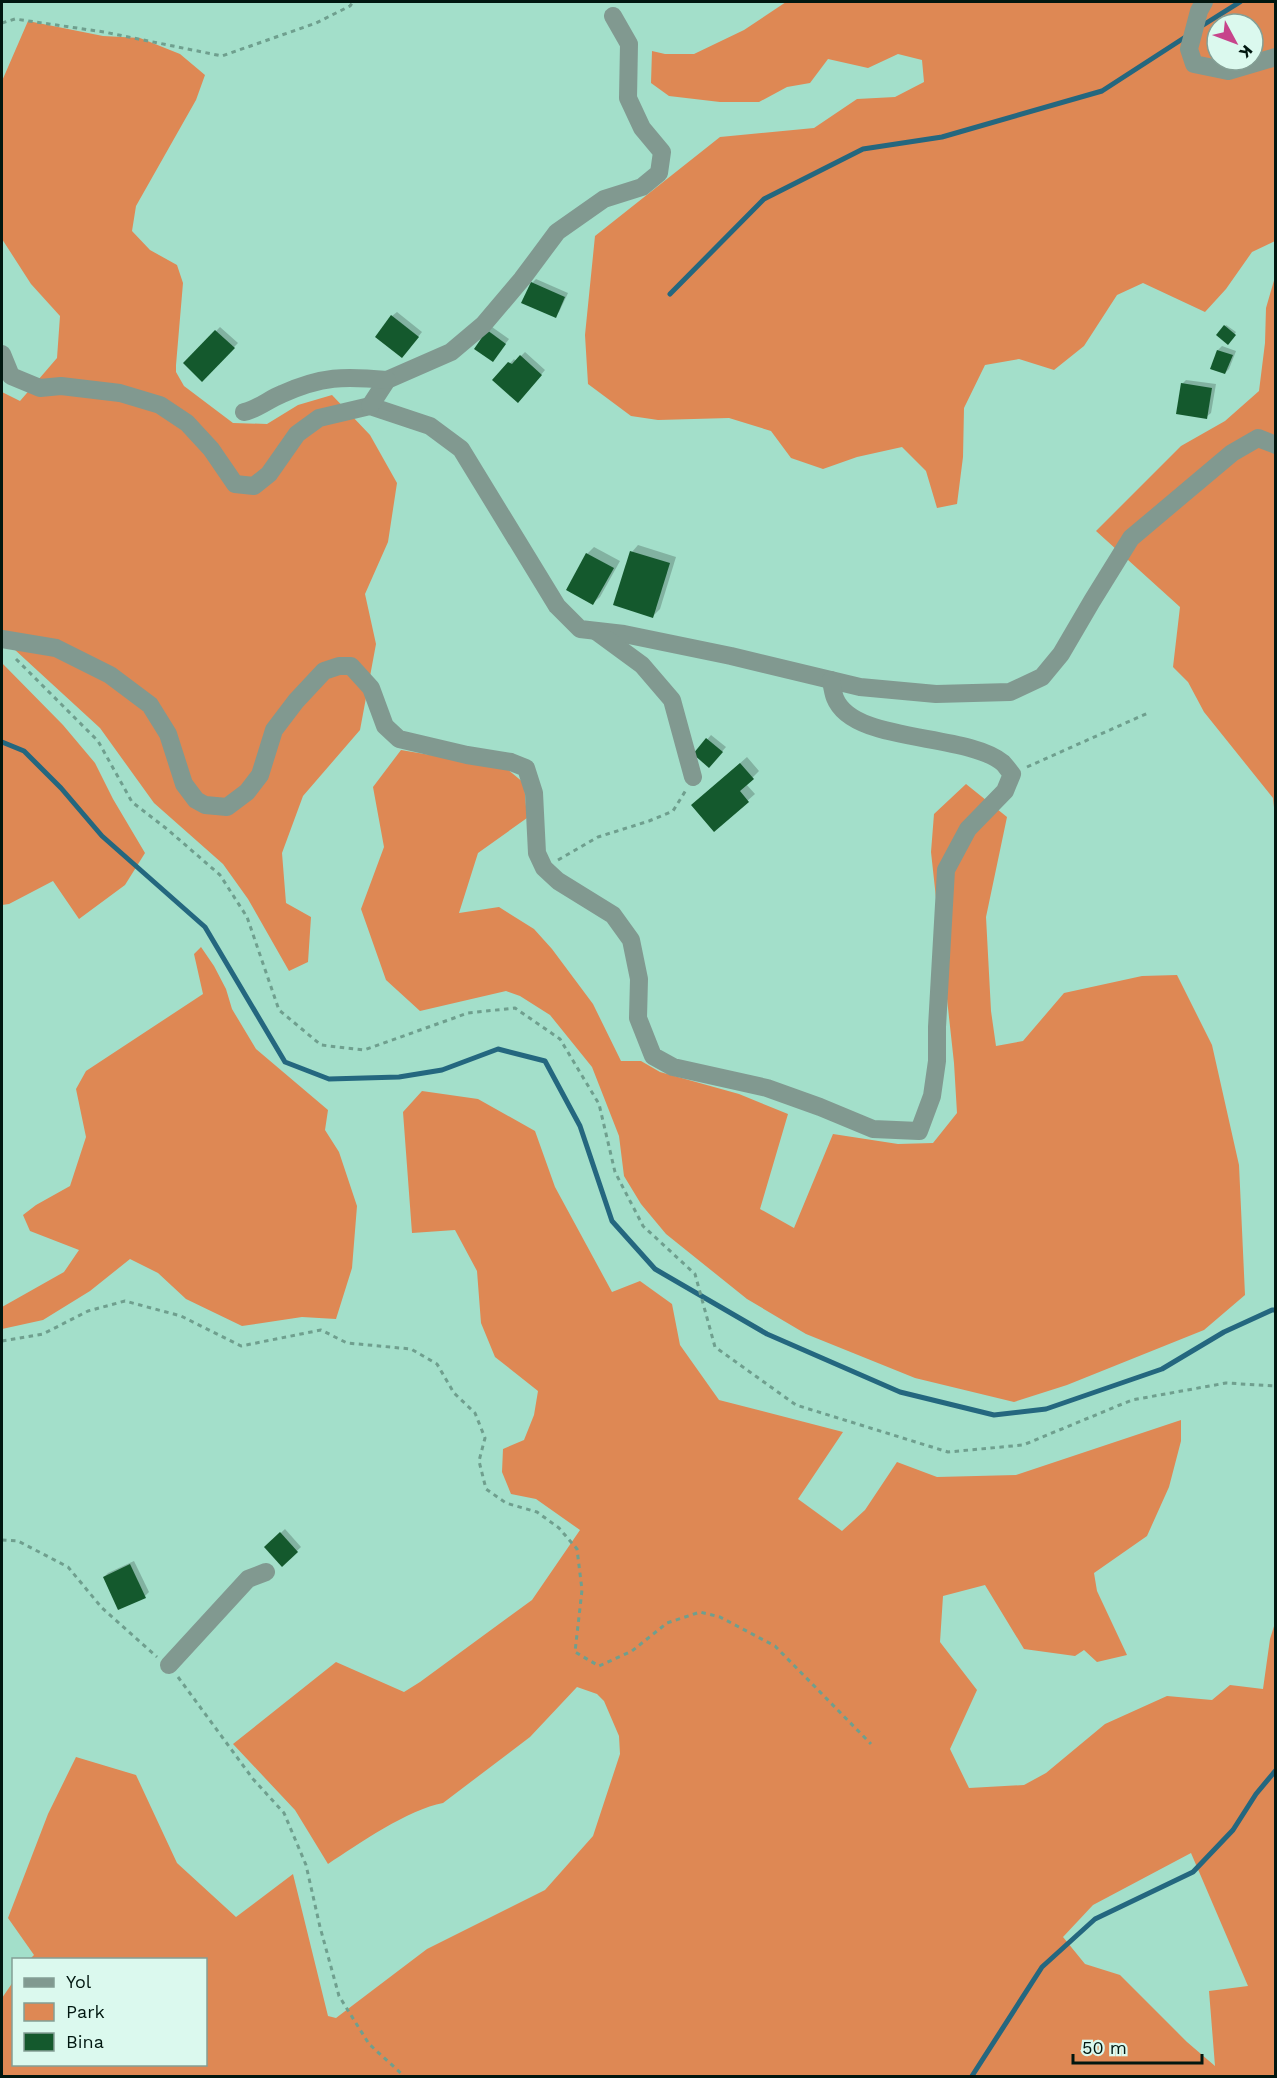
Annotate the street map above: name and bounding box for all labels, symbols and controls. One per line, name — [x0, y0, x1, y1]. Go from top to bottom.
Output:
north arrow — [1205, 12, 1265, 72]
text: K — [1235, 41, 1257, 62]
legend — [12, 1958, 207, 2066]
text: Yol — [66, 1971, 92, 1992]
text: Park — [66, 2001, 105, 2022]
scale bar — [1073, 2027, 1202, 2065]
text: Bina — [66, 2031, 104, 2052]
text: 50 m — [1082, 2037, 1127, 2058]

